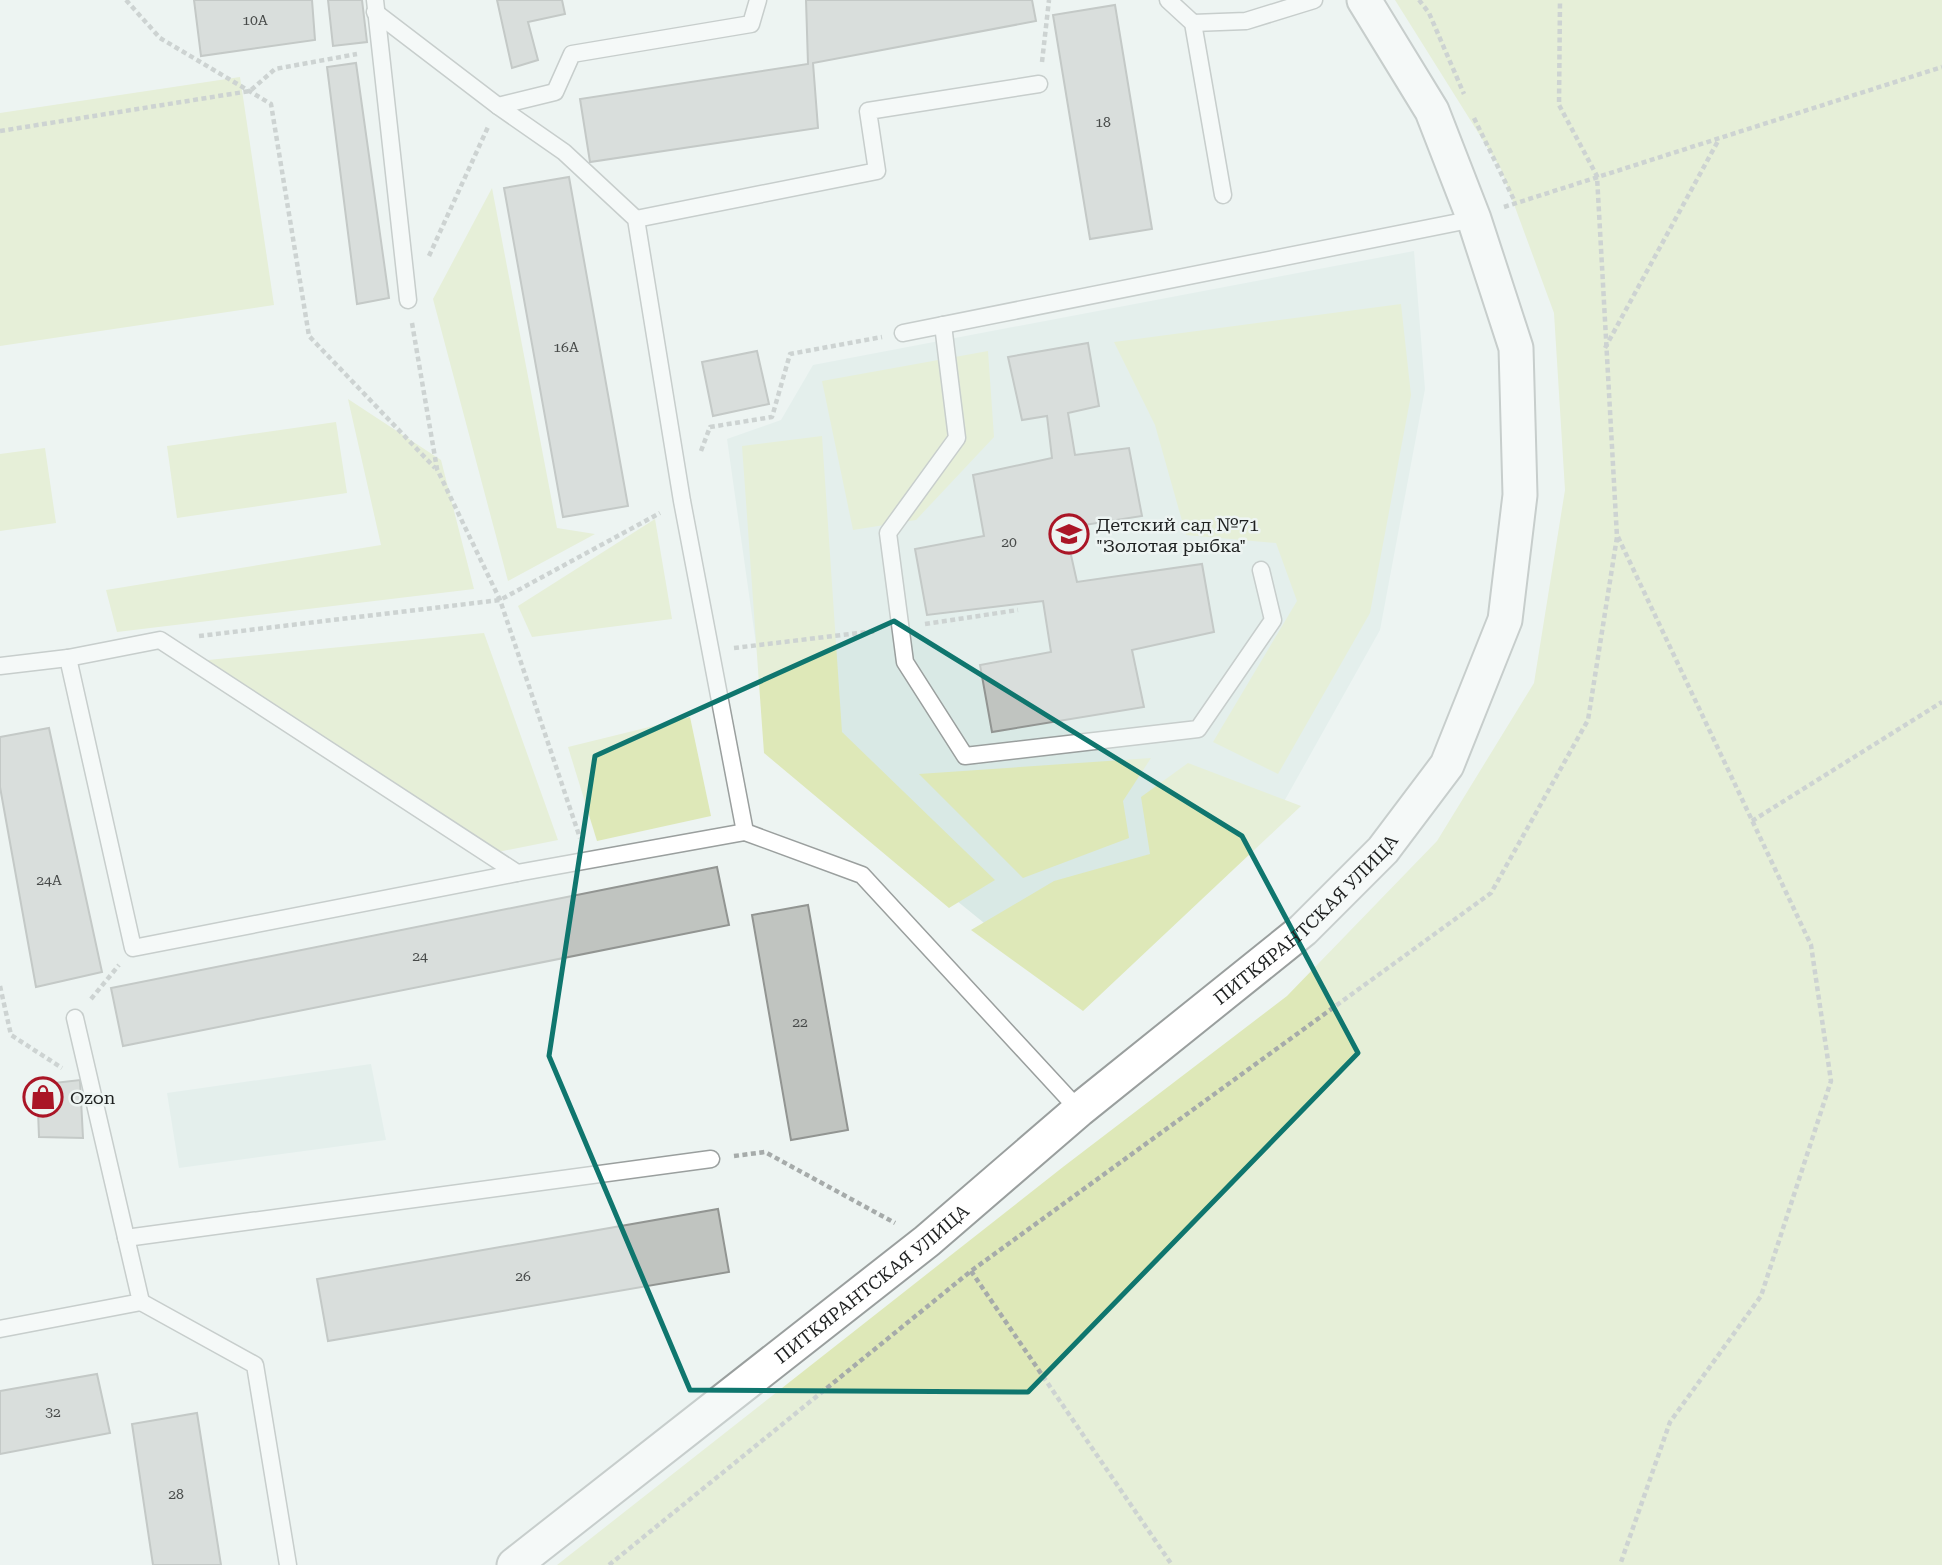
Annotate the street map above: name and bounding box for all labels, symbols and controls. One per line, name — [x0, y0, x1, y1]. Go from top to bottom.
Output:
house number: 10А — [242, 12, 268, 28]
house number: 18 — [1095, 114, 1111, 130]
house number: 16А — [553, 339, 579, 355]
school or university icon: Детский сад №71 "Золотая рыбка" — [1048, 513, 1090, 555]
place label: Детский сад №71 "Золотая рыбка" — [1096, 514, 1259, 556]
house number: 20 — [1001, 534, 1017, 550]
street label: ПИТКЯРАНТСКАЯ УЛИЦА — [1209, 830, 1402, 1008]
house number: 24А — [36, 872, 62, 888]
house number: 24 — [412, 948, 428, 964]
house number: 22 — [792, 1014, 808, 1030]
shop icon: Ozon — [22, 1076, 64, 1118]
place label: Ozon — [70, 1087, 116, 1108]
street label: ПИТКЯРАНТСКАЯ УЛИЦА — [770, 1199, 973, 1367]
house number: 26 — [515, 1268, 531, 1284]
house number: 32 — [45, 1404, 61, 1420]
house number: 28 — [168, 1486, 184, 1502]

